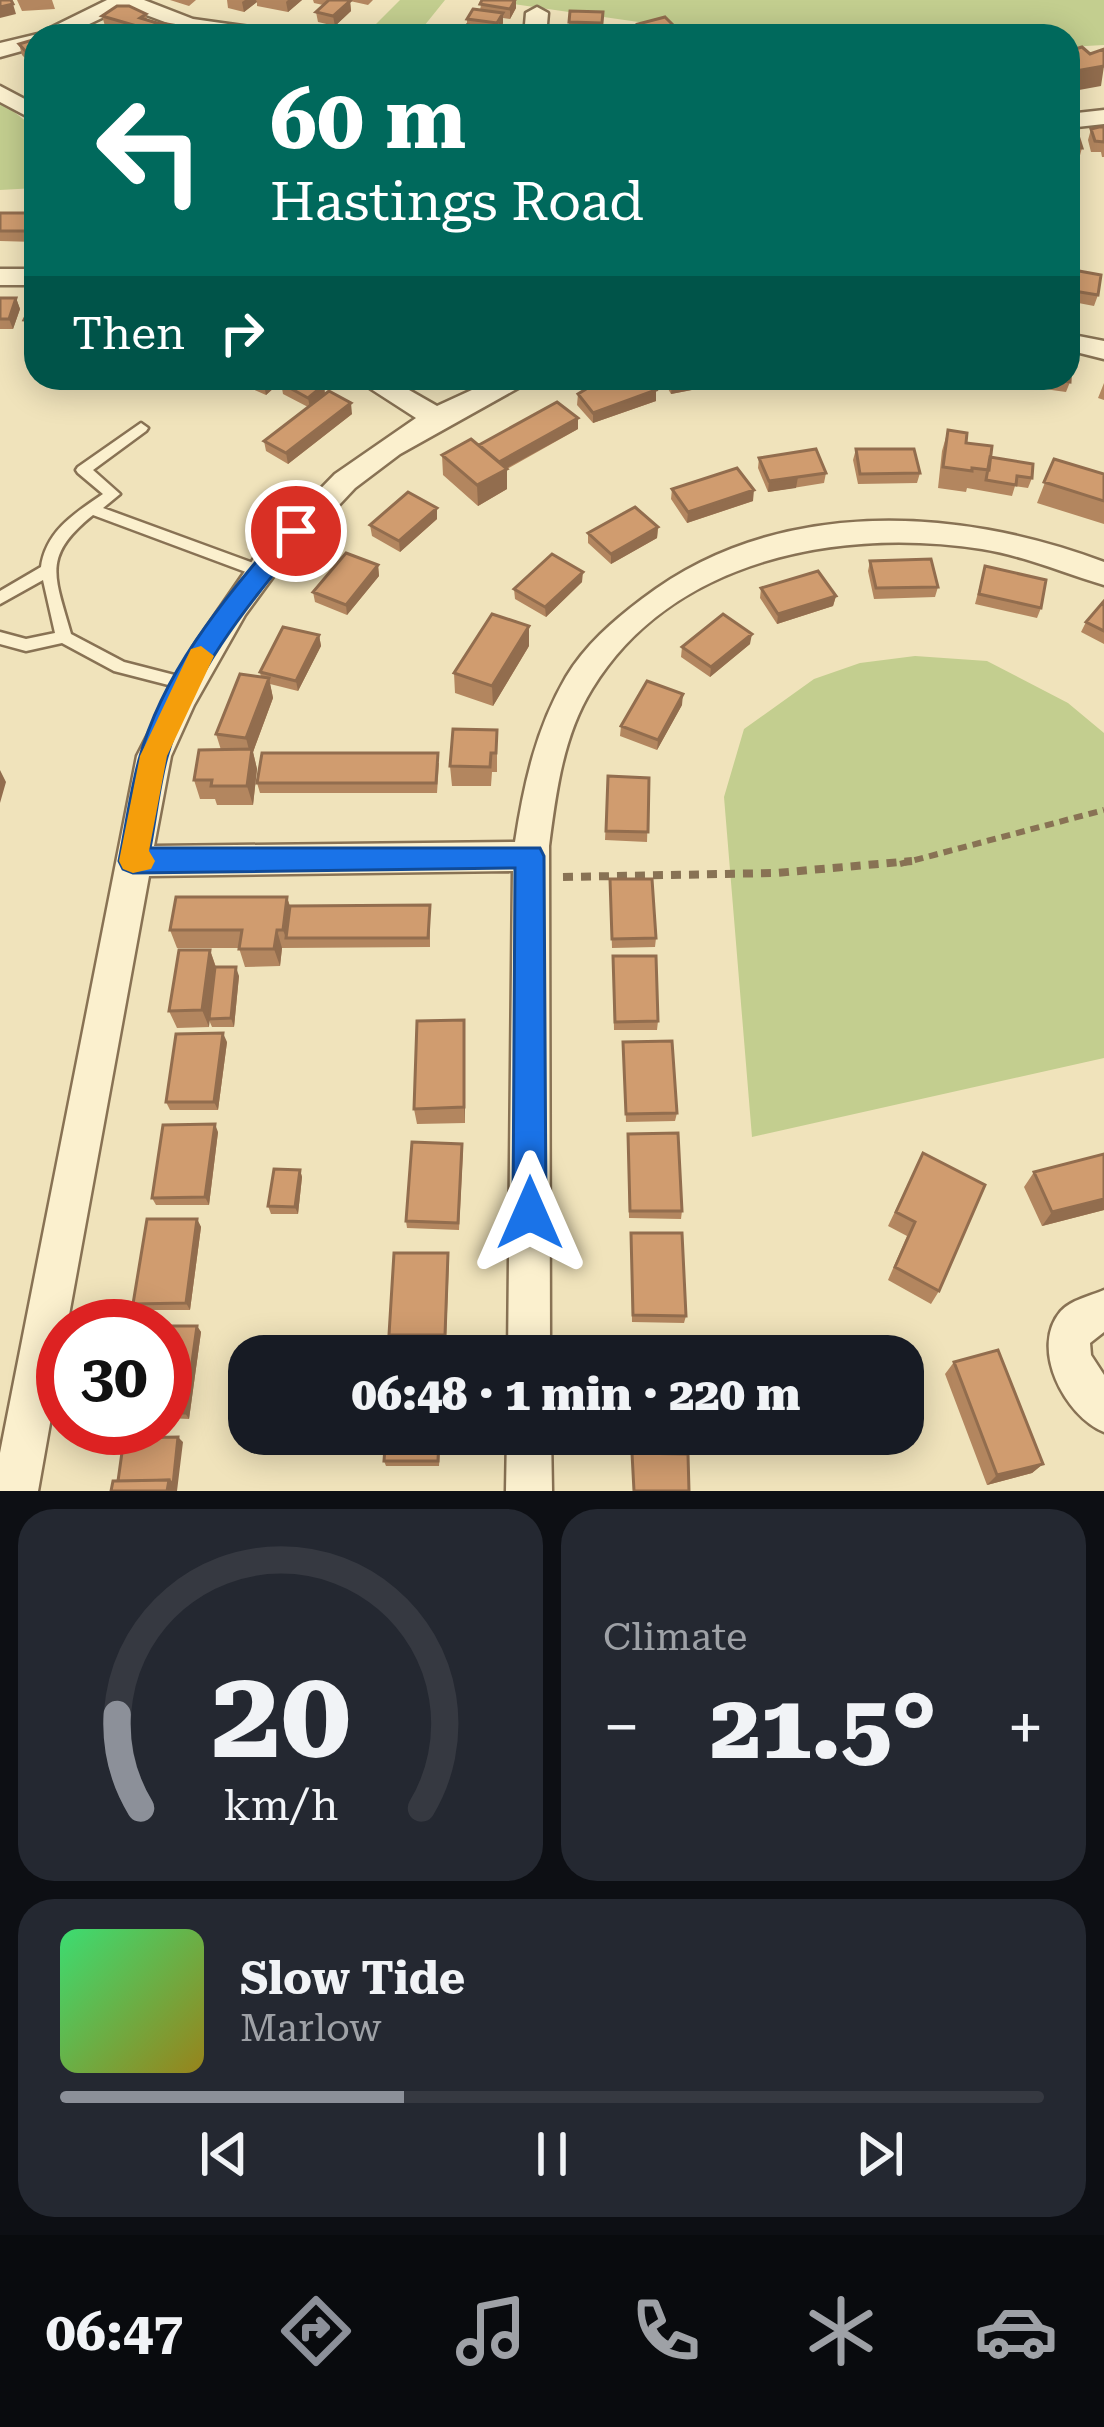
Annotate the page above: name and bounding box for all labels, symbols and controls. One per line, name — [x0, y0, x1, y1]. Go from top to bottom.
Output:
text: 60 m — [270, 70, 466, 168]
icon: left — [72, 72, 228, 228]
text: Hastings Road — [270, 170, 644, 233]
icon: right — [209, 300, 275, 366]
text: Then — [72, 307, 185, 360]
pin — [245, 480, 347, 582]
icon: arrive — [263, 498, 329, 564]
position arrow — [467, 1150, 593, 1276]
speed limit sign: 30 — [36, 1299, 192, 1455]
text: 06:48 · 1 min · 220 m — [352, 1368, 800, 1421]
text: Climate — [603, 1614, 747, 1660]
text: 20 — [211, 1641, 350, 1787]
text: 21.5° — [710, 1675, 937, 1780]
text: − — [603, 1689, 640, 1766]
text: + — [1007, 1689, 1044, 1766]
text: km/h — [223, 1780, 338, 1830]
text: Slow Tide — [240, 1952, 465, 2005]
text: Marlow — [240, 2005, 381, 2051]
icon: previous — [191, 2121, 257, 2187]
icon: pause — [519, 2121, 585, 2187]
icon: next — [847, 2121, 913, 2187]
icon: directions — [274, 2289, 358, 2373]
icon: music — [449, 2289, 533, 2373]
icon: phone — [624, 2289, 708, 2373]
icon: climate — [799, 2289, 883, 2373]
icon: car — [974, 2289, 1058, 2373]
text: 06:47 — [46, 2300, 183, 2363]

